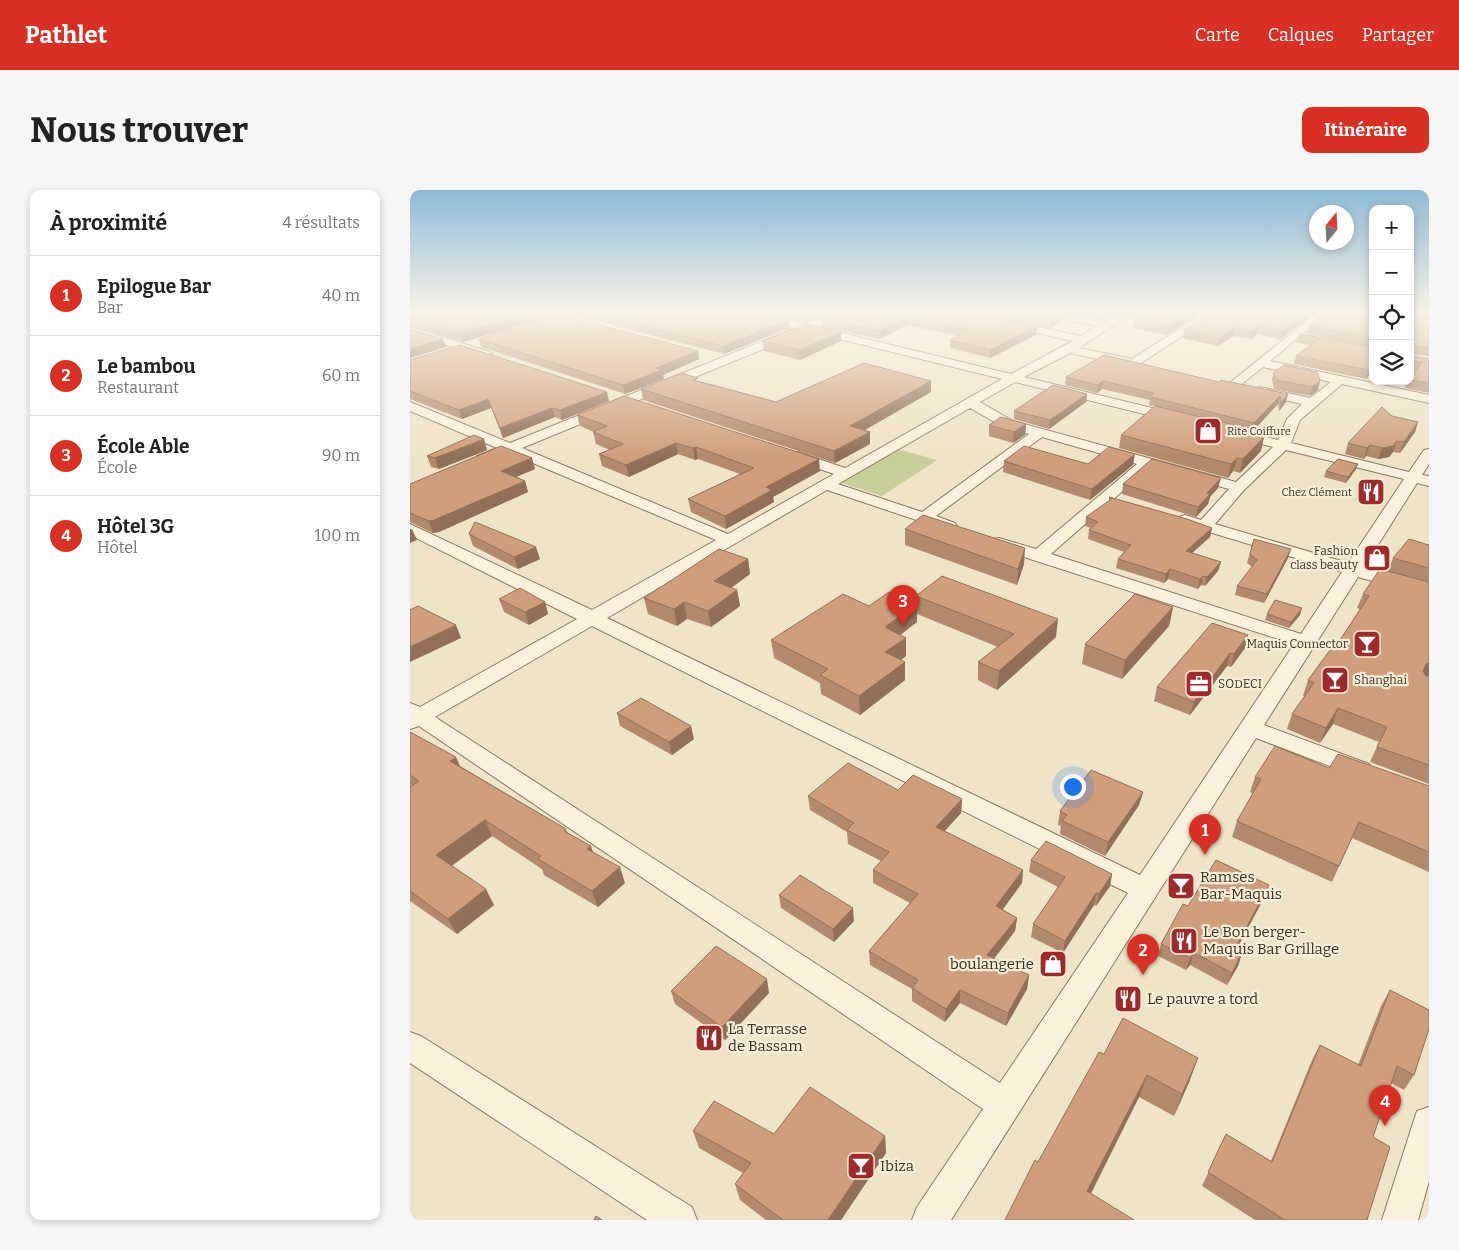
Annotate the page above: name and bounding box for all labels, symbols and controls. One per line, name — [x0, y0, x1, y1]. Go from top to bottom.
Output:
text: Pathlet — [25, 21, 107, 49]
text: Carte — [1195, 24, 1240, 46]
text: Calques — [1268, 24, 1334, 46]
text: Partager — [1362, 24, 1434, 46]
button: Itinéraire — [1302, 107, 1429, 153]
text: Nous trouver — [30, 109, 248, 151]
north arrow — [1309, 205, 1354, 250]
map controls — [1369, 205, 1414, 385]
button: + — [1369, 205, 1414, 250]
text: À proximité — [50, 210, 167, 236]
text: 4 résultats — [282, 213, 360, 232]
button: − — [1369, 250, 1414, 295]
text: Epilogue Bar — [97, 275, 211, 298]
text: 1 — [63, 286, 69, 305]
text: 40 m — [322, 286, 360, 305]
button: locate — [1369, 295, 1414, 340]
text: Bar — [97, 298, 123, 317]
button: layers — [1369, 340, 1414, 385]
text: Le bambou — [97, 355, 195, 378]
text: 2 — [61, 366, 71, 385]
text: 60 m — [322, 366, 360, 385]
text: Restaurant — [97, 378, 179, 397]
shop icon: Rite Coiffure — [1193, 416, 1223, 446]
place label: Rite Coiffure — [1227, 425, 1291, 438]
text: École Able — [97, 435, 190, 458]
text: 3 — [61, 446, 71, 465]
text: 90 m — [322, 446, 360, 465]
text: École — [97, 458, 137, 477]
restaurant icon: Chez Clément — [1356, 477, 1386, 507]
place label: Chez Clément — [1281, 486, 1352, 499]
text: Hôtel 3G — [97, 515, 174, 538]
text: 4 — [61, 526, 71, 545]
text: 100 m — [315, 526, 360, 545]
text: Hôtel — [97, 538, 138, 557]
shop icon: Fashion class beauty — [1362, 543, 1392, 573]
place label: Fashion class beauty — [1290, 544, 1359, 572]
pin: 3 — [887, 585, 919, 626]
bar icon: Maquis Connector — [1352, 629, 1382, 659]
place label: Maquis Connector — [1246, 637, 1349, 651]
bar icon: Shanghai — [1320, 665, 1350, 695]
office icon: SODECI — [1184, 669, 1214, 699]
place label: Shanghai — [1354, 673, 1407, 687]
place label: SODECI — [1218, 677, 1262, 691]
your location — [1060, 774, 1086, 800]
pin: 1 — [1189, 814, 1221, 855]
place label: Ramses Bar-Maquis — [1200, 868, 1282, 903]
bar icon: Ramses Bar-Maquis — [1166, 871, 1196, 901]
place label: Le Bon berger- Maquis Bar Grillage — [1203, 923, 1339, 958]
restaurant icon: Le Bon berger- Maquis Bar Grillage — [1169, 926, 1199, 956]
pin: 2 — [1127, 934, 1159, 975]
shop icon: boulangerie — [1038, 949, 1068, 979]
place label: boulangerie — [950, 955, 1034, 973]
restaurant icon: Le pauvre a tord — [1113, 984, 1143, 1014]
place label: Le pauvre a tord — [1147, 990, 1258, 1008]
place label: La Terrasse de Bassam — [728, 1020, 807, 1055]
restaurant icon: La Terrasse de Bassam — [694, 1023, 724, 1053]
pin: 4 — [1369, 1085, 1401, 1126]
bar icon: Ibiza — [846, 1151, 876, 1181]
place label: Ibiza — [880, 1157, 914, 1175]

